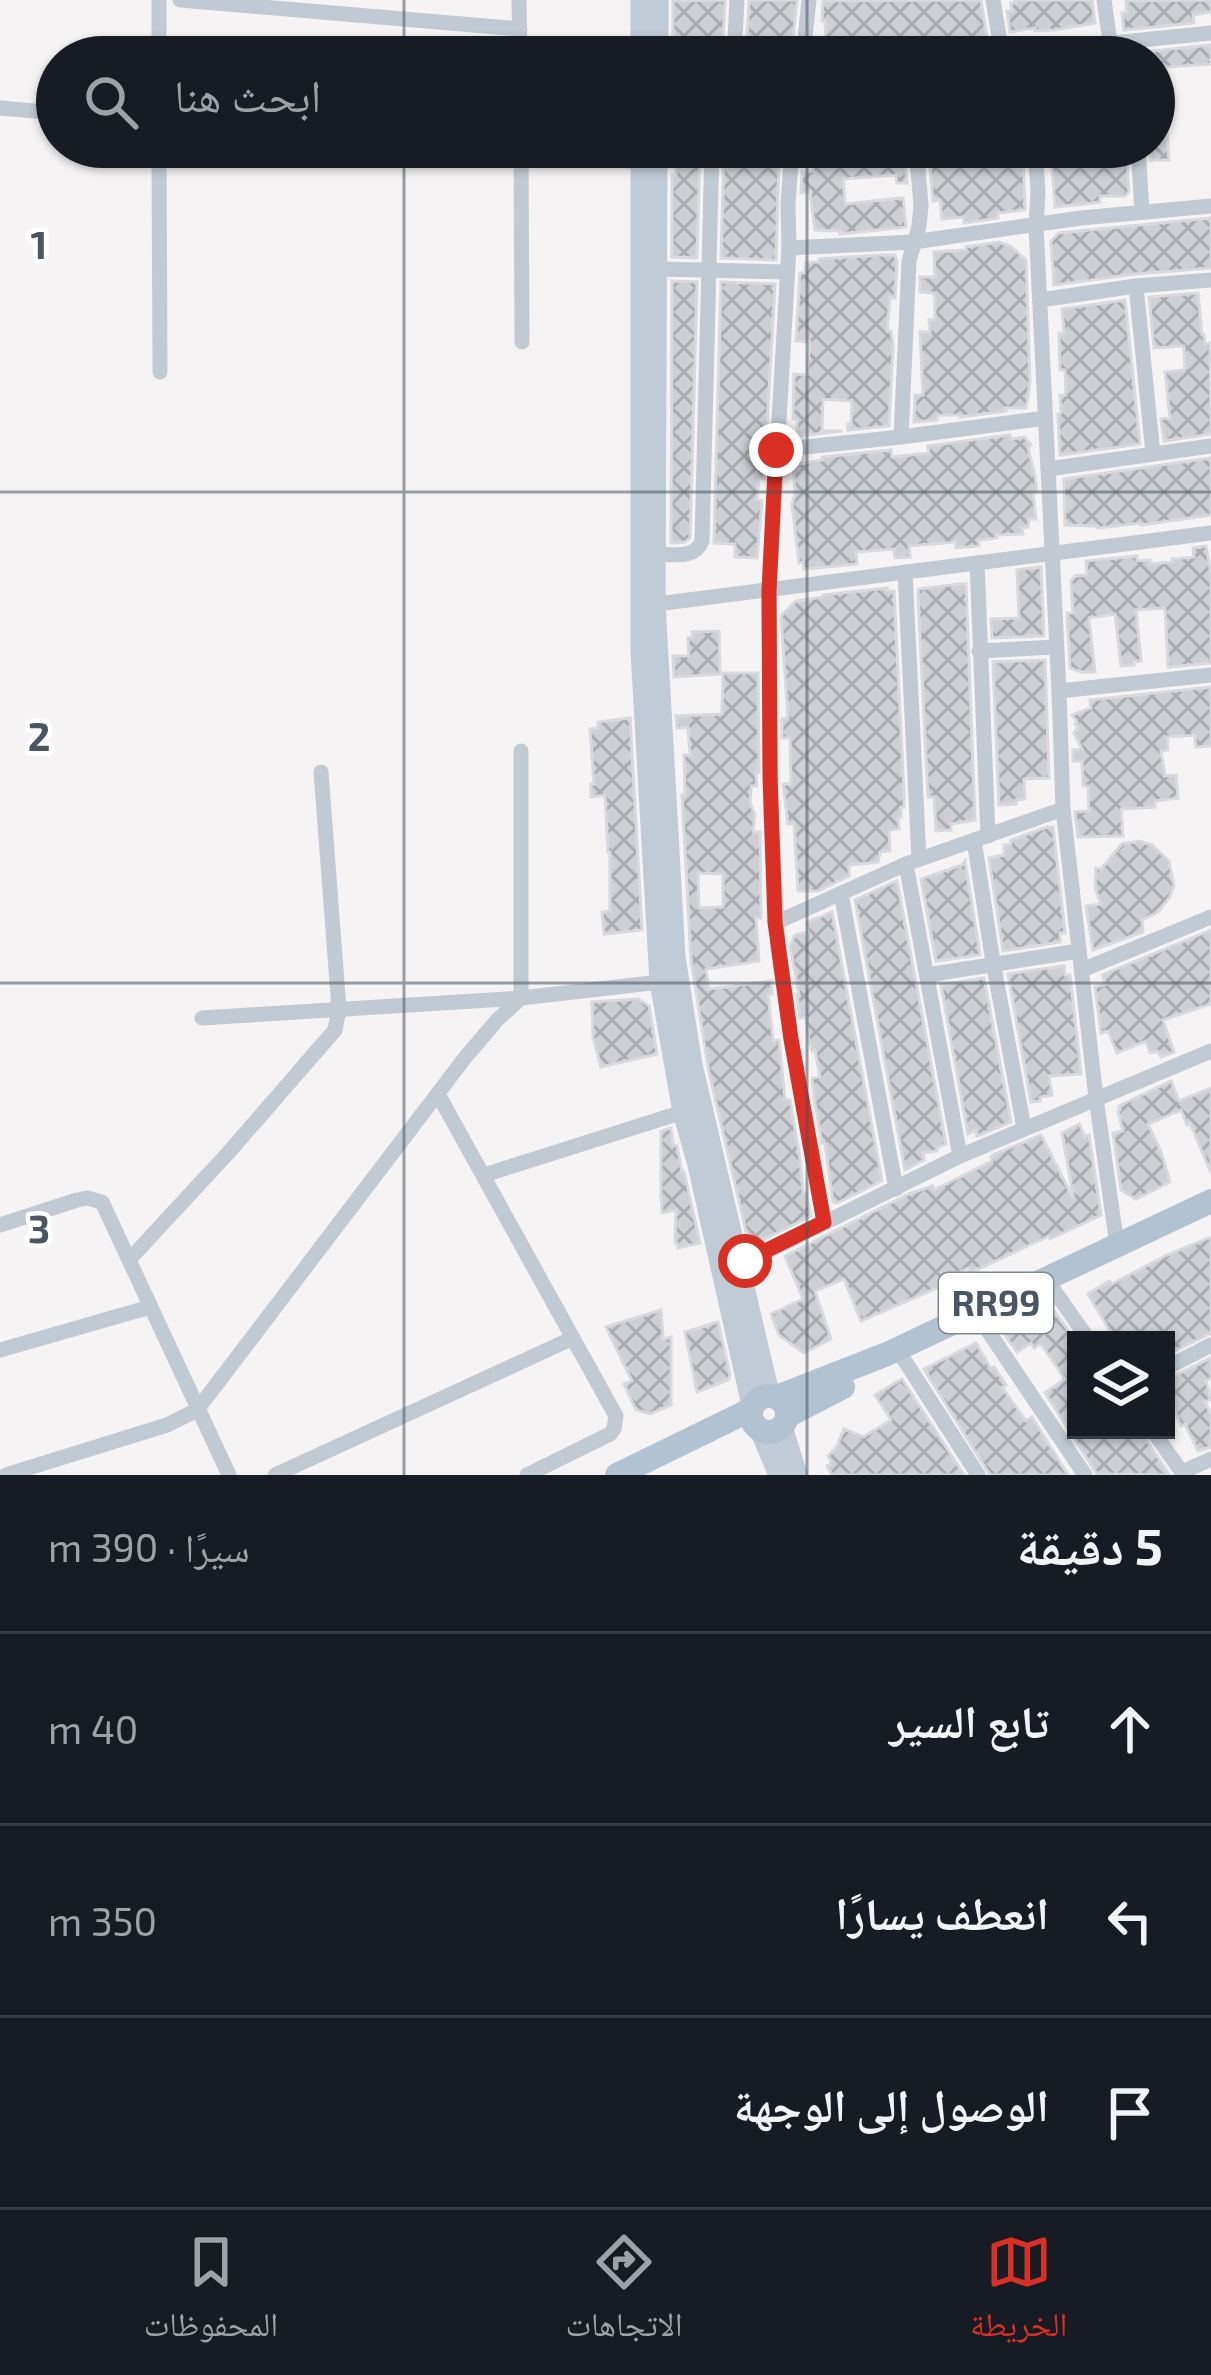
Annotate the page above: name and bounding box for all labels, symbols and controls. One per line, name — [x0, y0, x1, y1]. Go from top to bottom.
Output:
search box — [36, 36, 1175, 168]
text: ابحث هنا — [174, 67, 321, 121]
icon: search — [78, 69, 144, 135]
text: 1 — [31, 220, 47, 267]
route end — [749, 423, 803, 477]
text: 2 — [28, 712, 50, 759]
text: 3 — [28, 1204, 50, 1251]
route start — [718, 1234, 772, 1288]
road number: RR99 — [939, 1273, 1053, 1333]
map controls — [1067, 1331, 1175, 1439]
button: layers — [1067, 1331, 1175, 1439]
text: 5 دقيقة — [1017, 1514, 1163, 1575]
text: سيرًا · 390 m — [48, 1523, 250, 1570]
text: تابع السير — [889, 1693, 1049, 1747]
icon: ahead — [1097, 1696, 1163, 1762]
text: 40 m — [48, 1705, 138, 1752]
text: انعطف يسارًا — [835, 1885, 1049, 1939]
icon: left — [1097, 1888, 1163, 1954]
text: 350 m — [48, 1897, 157, 1944]
text: الوصول إلى الوجهة — [734, 2077, 1049, 2131]
icon: arrive — [1097, 2080, 1163, 2146]
tab: المحفوظات — [144, 2229, 278, 2357]
tab: الاتجاهات — [565, 2229, 683, 2357]
tab: الخريطة — [970, 2229, 1067, 2357]

